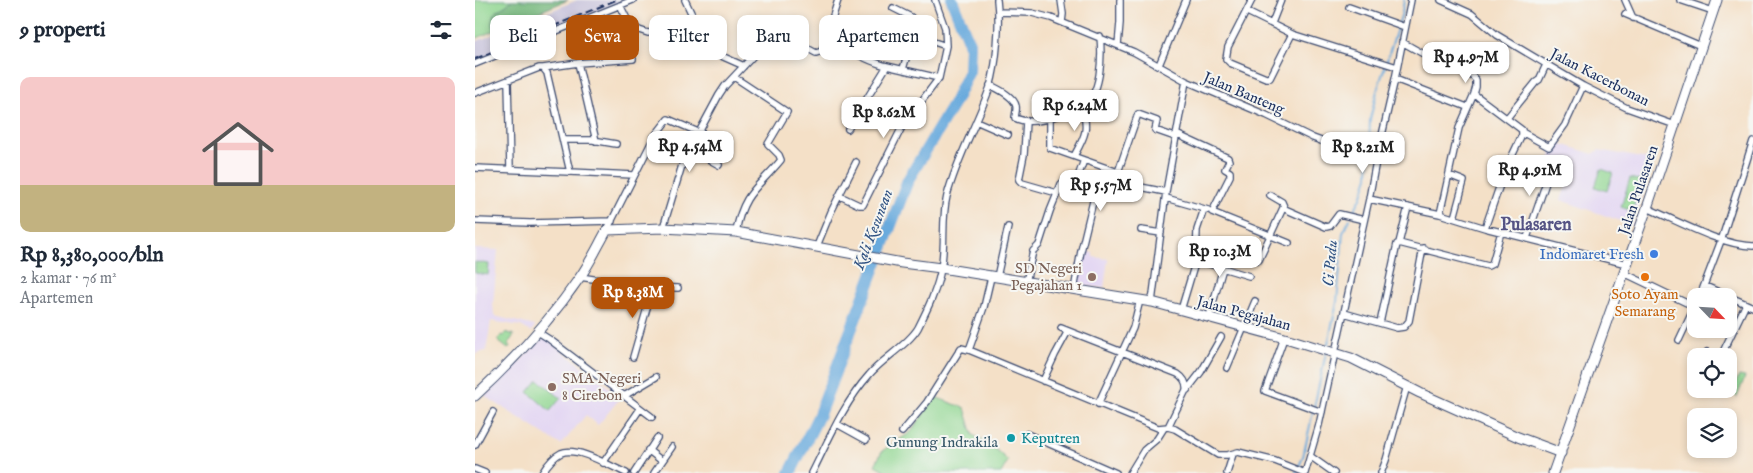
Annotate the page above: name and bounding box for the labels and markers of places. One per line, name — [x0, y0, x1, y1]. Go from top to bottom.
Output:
pin: Rp 4.97M — [1414, 42, 1518, 84]
pin: Rp 6.24M — [1023, 90, 1127, 132]
pin: Rp 8.62M — [832, 96, 936, 139]
pin: Rp 4.54M — [638, 130, 742, 173]
pin: Rp 8.21M — [1311, 132, 1415, 174]
pin: Rp 4.91M — [1478, 154, 1582, 197]
pin: Rp 5.57M — [1049, 170, 1153, 212]
pin: Rp 10.3M — [1168, 236, 1272, 278]
place label: Indomaret Fresh — [1540, 245, 1644, 264]
marker: Indomaret Fresh — [1648, 248, 1660, 260]
place label: SD Negeri Pegajahan 1 — [1011, 259, 1082, 295]
marker: SD Negeri Pegajahan 1 — [1086, 271, 1098, 283]
marker: Soto Ayam Semarang — [1639, 271, 1651, 283]
pin: Rp 8.38M — [581, 276, 685, 319]
place label: Soto Ayam Semarang — [1611, 285, 1679, 321]
place label: SMA Negeri 8 Cirebon — [562, 369, 641, 405]
marker: SMA Negeri 8 Cirebon — [546, 381, 558, 393]
place label: Keputren — [1021, 429, 1080, 448]
marker: Keputren — [1005, 432, 1017, 444]

